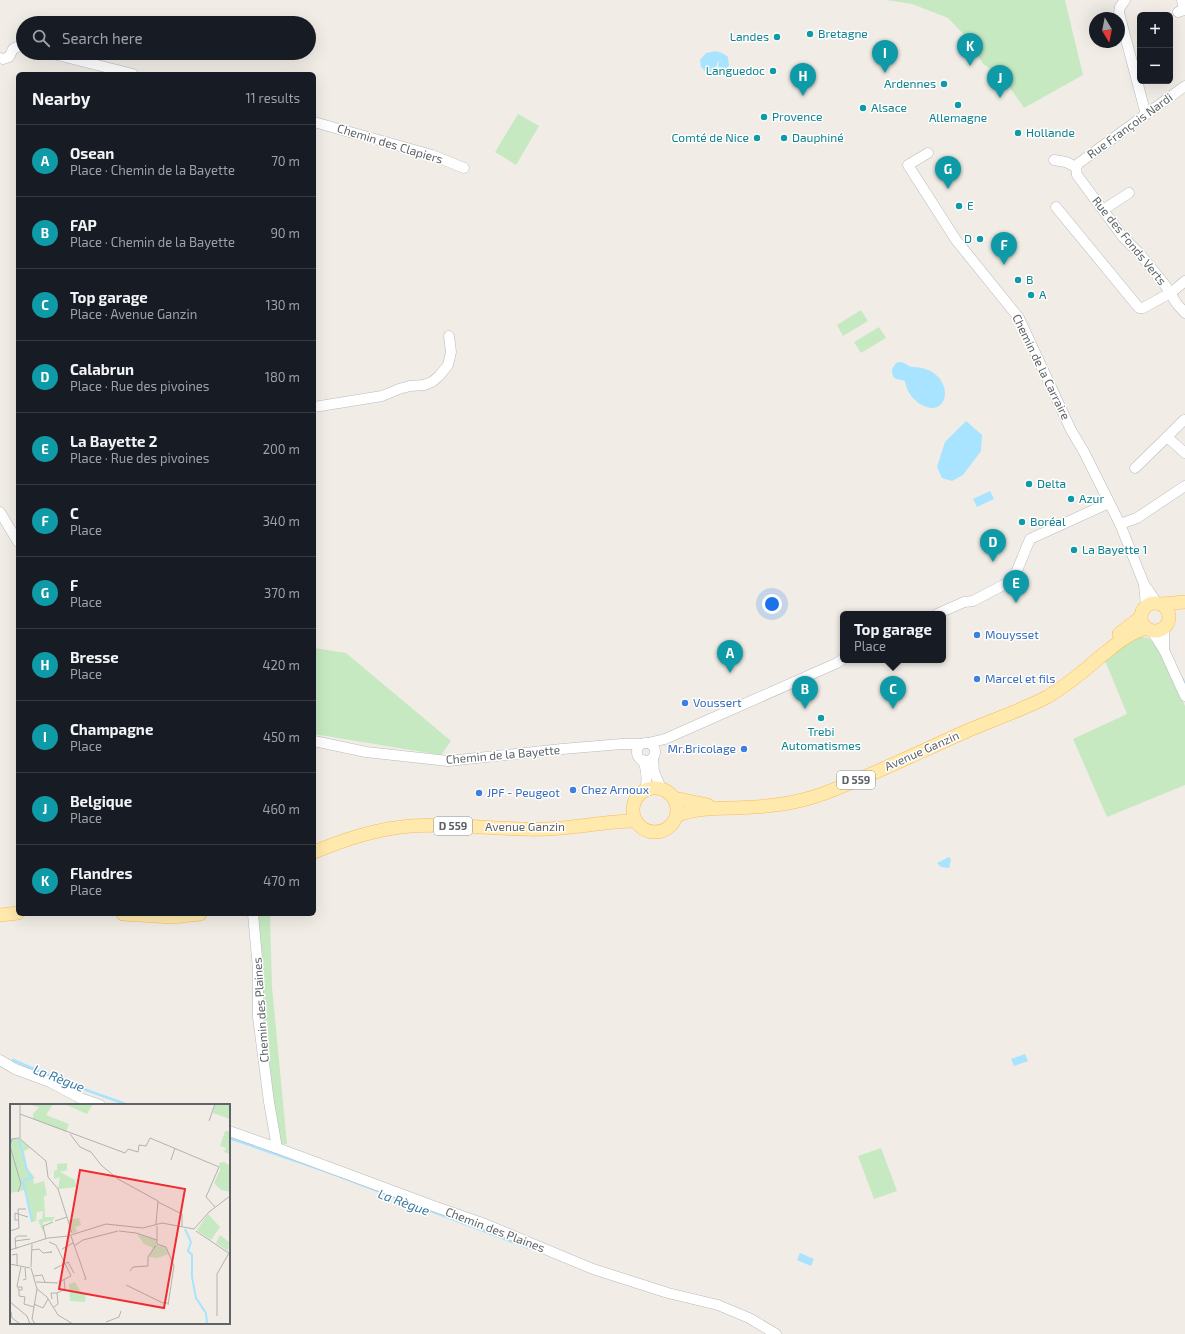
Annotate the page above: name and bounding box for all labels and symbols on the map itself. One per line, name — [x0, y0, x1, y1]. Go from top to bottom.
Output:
north arrow — [1089, 12, 1125, 48]
place label: Bretagne — [818, 26, 868, 40]
place label: Landes — [730, 29, 769, 43]
marker: Bretagne — [805, 29, 815, 39]
marker: Landes — [772, 32, 782, 42]
pin: K — [957, 33, 983, 66]
pin: I — [872, 40, 898, 73]
place label: Languedoc — [706, 63, 765, 77]
pin: H — [790, 63, 816, 96]
pin: J — [987, 65, 1013, 98]
marker: Languedoc — [768, 66, 778, 76]
place label: Ardennes — [884, 76, 936, 90]
marker: Ardennes — [939, 79, 949, 89]
street label: Rue François Nardi — [1084, 90, 1175, 162]
place label: Alsace — [871, 100, 907, 114]
marker: Allemagne — [953, 100, 963, 110]
marker: Alsace — [858, 103, 868, 113]
place label: Provence — [772, 109, 822, 123]
place label: Allemagne — [929, 110, 987, 124]
marker: Provence — [759, 112, 769, 122]
street label: Chemin des Clapiers — [336, 120, 445, 166]
place label: Hollande — [1026, 125, 1075, 139]
marker: Hollande — [1013, 128, 1023, 138]
place label: Comté de Nice — [671, 130, 749, 144]
place label: Dauphiné — [792, 130, 844, 144]
marker: Comté de Nice — [752, 133, 762, 143]
marker: Dauphiné — [779, 133, 789, 143]
pin: G — [935, 156, 961, 189]
street label: Rue des Fonds Verts — [1090, 193, 1170, 287]
place label: E — [967, 198, 974, 212]
marker: E — [954, 201, 964, 211]
place label: D — [964, 231, 972, 245]
pin: F — [991, 232, 1017, 265]
marker: D — [975, 234, 985, 244]
place label: B — [1026, 272, 1033, 286]
marker: B — [1013, 275, 1023, 285]
place label: A — [1039, 287, 1047, 301]
marker: A — [1026, 290, 1036, 300]
street label: Chemin de la Carraire — [1010, 311, 1074, 422]
place label: Delta — [1037, 476, 1066, 490]
marker: Delta — [1024, 479, 1034, 489]
place label: Azur — [1079, 491, 1104, 505]
marker: Azur — [1066, 494, 1076, 504]
place label: Boréal — [1030, 514, 1066, 528]
marker: Boréal — [1017, 517, 1027, 527]
pin: D — [980, 529, 1006, 562]
place label: La Bayette 1 — [1082, 542, 1147, 556]
marker: La Bayette 1 — [1069, 545, 1079, 555]
pin: E — [1003, 570, 1029, 603]
your location — [762, 594, 782, 614]
place label: Mouysset — [985, 627, 1039, 641]
marker: Mouysset — [972, 630, 982, 640]
pin: A — [717, 640, 743, 673]
place label: Marcel et fils — [985, 671, 1055, 685]
marker: Marcel et fils — [972, 674, 982, 684]
pin: B — [792, 676, 818, 709]
pin: C — [880, 676, 906, 709]
place label: Voussert — [693, 695, 742, 709]
marker: Voussert — [680, 698, 690, 708]
marker: Trebi Automatismes — [816, 713, 826, 723]
place label: Trebi Automatismes — [781, 724, 861, 752]
street label: Avenue Ganzin — [882, 727, 961, 773]
place label: Mr.Bricolage — [668, 741, 736, 755]
street label: Chemin de la Bayette — [445, 742, 561, 766]
marker: Mr.Bricolage — [739, 744, 749, 754]
road number: D 559 — [837, 771, 875, 789]
place label: Chez Arnoux — [581, 782, 650, 796]
place label: JPF - Peugeot — [487, 785, 560, 799]
marker: Chez Arnoux — [568, 785, 578, 795]
marker: JPF - Peugeot — [474, 788, 484, 798]
road number: D 559 — [434, 817, 472, 835]
street label: Avenue Ganzin — [485, 819, 565, 833]
street label: Chemin des Plaines — [249, 957, 271, 1063]
water label: La Règue — [31, 1061, 87, 1095]
inset map — [10, 1104, 230, 1324]
water label: La Règue — [376, 1185, 432, 1219]
street label: Chemin des Plaines — [444, 1204, 547, 1254]

